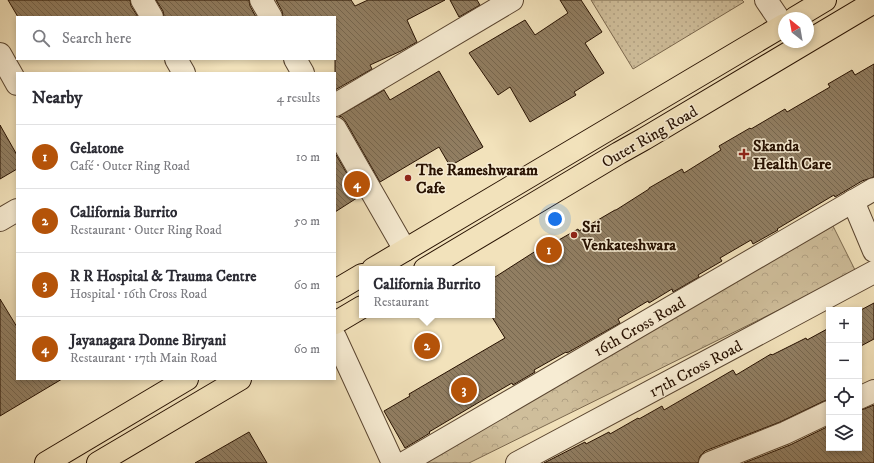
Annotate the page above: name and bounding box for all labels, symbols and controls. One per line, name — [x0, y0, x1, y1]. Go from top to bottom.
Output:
north arrow — [778, 12, 814, 48]
search box — [16, 16, 336, 60]
icon: search — [30, 27, 52, 49]
text: Search here — [62, 29, 131, 48]
text: Nearby — [32, 87, 82, 109]
text: 4 results — [277, 90, 320, 106]
street label: Outer Ring Road — [598, 101, 701, 172]
place label: Skanda Health Care — [753, 136, 832, 174]
text: Gelatone — [70, 139, 124, 158]
marker: Skanda Health Care — [738, 148, 750, 160]
text: 1 — [43, 149, 47, 165]
text: 10 m — [296, 149, 320, 165]
text: Café · Outer Ring Road — [70, 158, 190, 174]
place label: The Rameshwaram Cafe — [415, 160, 538, 198]
pin: 4 — [344, 169, 370, 199]
marker: The Rameshwaram Cafe — [403, 173, 413, 183]
text: California Burrito — [70, 203, 177, 222]
your location — [545, 209, 565, 229]
text: 2 — [42, 213, 48, 229]
text: 50 m — [294, 213, 320, 229]
place label: Sri Venkateshwara — [581, 217, 677, 255]
text: Restaurant · Outer Ring Road — [70, 222, 222, 238]
marker: Sri Venkateshwara — [569, 230, 579, 240]
pin: 1 — [536, 235, 562, 265]
popup — [359, 266, 495, 318]
text: R R Hospital & Trauma Centre — [70, 267, 256, 286]
text: California Burrito — [373, 275, 481, 294]
text: 3 — [43, 277, 47, 293]
text: 60 m — [294, 277, 320, 293]
text: Hospital · 16th Cross Road — [70, 286, 207, 302]
street label: 16th Cross Road — [590, 293, 689, 361]
text: Restaurant — [373, 294, 429, 310]
map controls — [826, 307, 862, 451]
button: + — [826, 307, 862, 343]
text: Jayanagara Donne Biryani — [70, 331, 226, 350]
pin: 2 — [414, 331, 440, 361]
street label: 17th Cross Road — [645, 336, 746, 402]
text: 4 — [41, 341, 49, 357]
text: 60 m — [294, 341, 320, 357]
button: − — [826, 343, 862, 379]
text: Restaurant · 17th Main Road — [70, 350, 217, 366]
pin: 3 — [451, 375, 477, 405]
button: locate — [826, 379, 862, 415]
button: layers — [826, 415, 862, 451]

